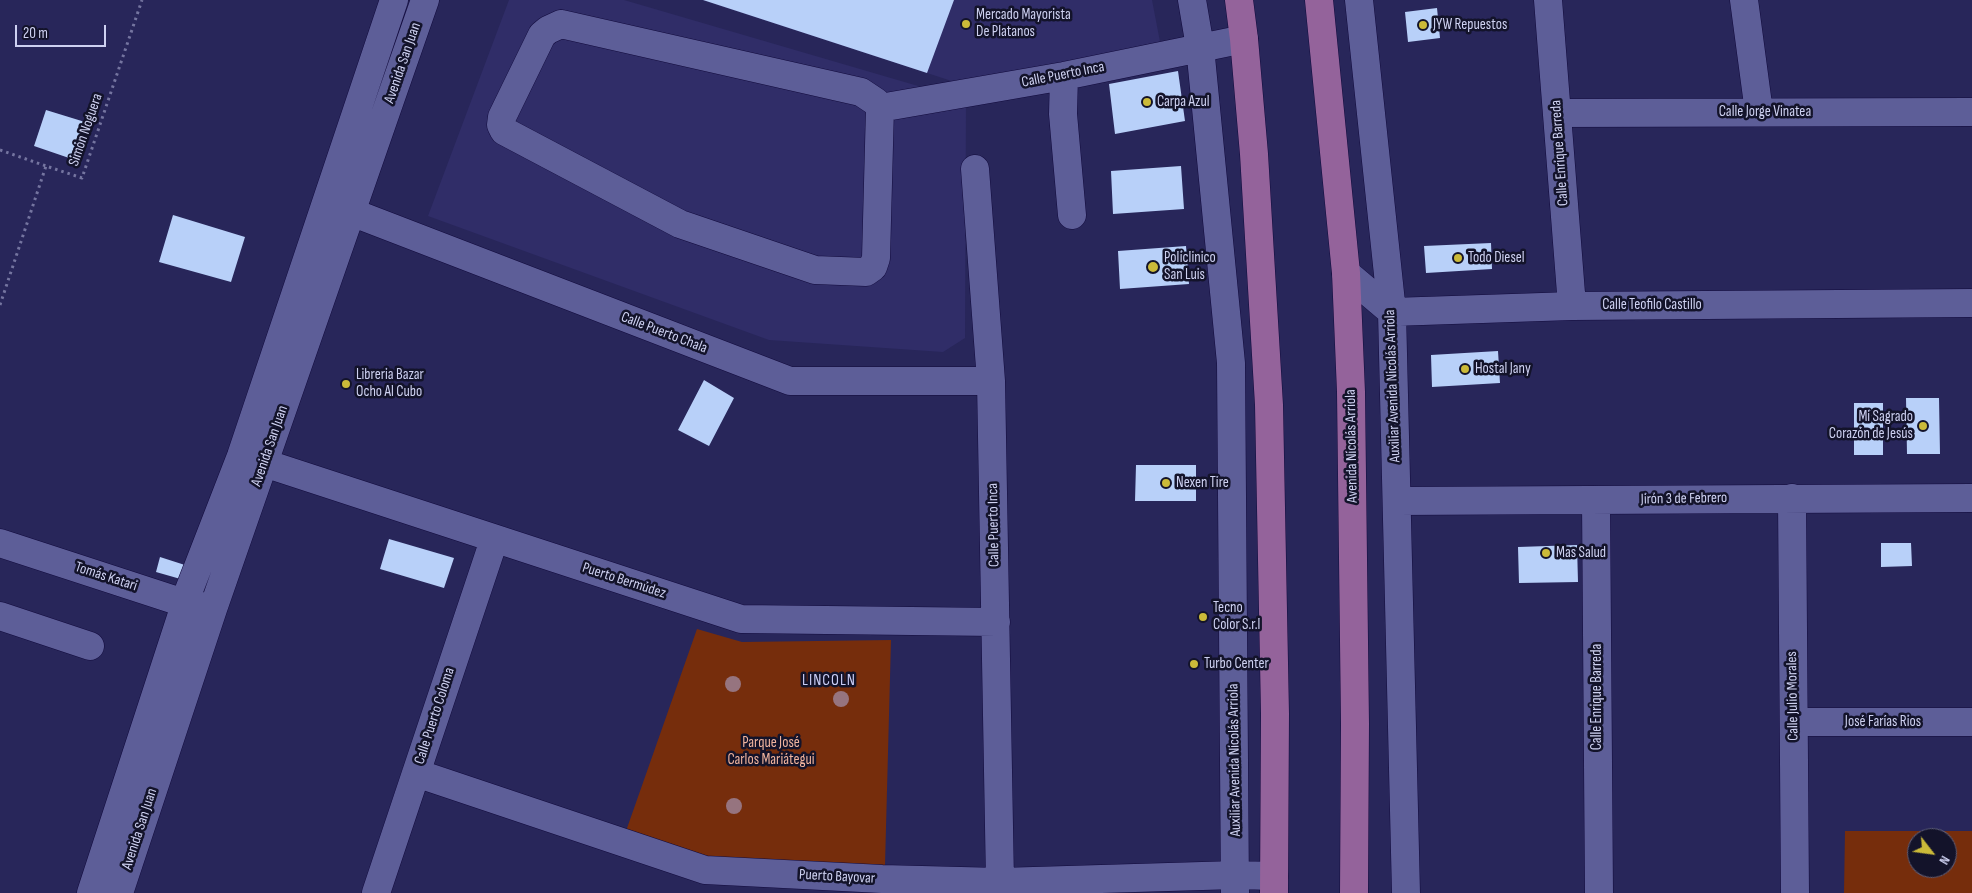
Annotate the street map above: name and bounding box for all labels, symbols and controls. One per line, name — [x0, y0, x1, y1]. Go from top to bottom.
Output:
place label: Mercado Mayorista De Platanos — [976, 6, 1071, 41]
scale bar — [18, 15, 109, 47]
place label: JYW Repuestos — [1433, 16, 1507, 34]
marker: Mercado Mayorista De Platanos — [960, 18, 972, 30]
marker: JYW Repuestos — [1417, 19, 1429, 31]
street label: Avenida San Juan — [381, 20, 425, 106]
text: 20 m — [23, 24, 48, 43]
street label: Calle Puerto Inca — [1020, 58, 1106, 92]
street label: Simón Noguera — [65, 91, 107, 169]
place label: Carpa Azul — [1157, 93, 1209, 111]
marker: Carpa Azul — [1141, 96, 1153, 108]
street label: Calle Enrique Barreda — [1547, 99, 1573, 207]
street label: Calle Jorge Vinatea — [1719, 103, 1811, 121]
place label: Policlinico San Luis — [1164, 249, 1216, 284]
place label: Todo Diesel — [1468, 249, 1525, 267]
marker: Todo Diesel — [1452, 252, 1464, 264]
marker: Policlinico San Luis — [1146, 260, 1160, 274]
street label: Calle Teofilo Castillo — [1602, 296, 1702, 314]
street label: Calle Puerto Chala — [618, 308, 710, 358]
street label: Auxiliar Avenida Nicolás Arriola — [1381, 309, 1405, 463]
place label: Hostal Jany — [1475, 360, 1531, 378]
marker: Hostal Jany — [1459, 363, 1471, 375]
place label: Libreria Bazar Ocho Al Cubo — [356, 366, 424, 401]
marker: Libreria Bazar Ocho Al Cubo — [340, 378, 352, 390]
street label: Avenida Nicolás Arriola — [1342, 389, 1362, 503]
street label: Avenida San Juan — [248, 403, 292, 489]
place label: Mi Sagrado Corazón de Jesús — [1829, 408, 1913, 443]
marker: Mi Sagrado Corazón de Jesús — [1917, 420, 1929, 432]
place label: Nexen Tire — [1176, 474, 1229, 492]
marker: Nexen Tire — [1160, 477, 1172, 489]
street label: Calle Puerto Inca — [984, 483, 1004, 567]
street label: Jirón 3 de Febrero — [1641, 489, 1727, 509]
place label: Mas Salud — [1556, 544, 1606, 562]
marker: Mas Salud — [1540, 547, 1552, 559]
street label: Tomás Katari — [73, 558, 139, 596]
street label: Puerto Bermúdez — [580, 559, 668, 603]
place label: Tecno Color S.r.l — [1213, 599, 1260, 634]
marker: Tecno Color S.r.l — [1197, 611, 1209, 623]
street label: Calle Enrique Barreda — [1588, 644, 1606, 750]
street label: Calle Julio Morales — [1783, 651, 1803, 741]
place label: Turbo Center — [1204, 655, 1269, 673]
marker: Turbo Center — [1188, 658, 1200, 670]
street label: Calle Puerto Coloma — [411, 665, 459, 767]
district label: LINCOLN — [801, 671, 857, 691]
street label: Auxiliar Avenida Nicolás Arriola — [1225, 683, 1245, 837]
street label: José Farías Rios — [1845, 713, 1921, 731]
park label: Parque José Carlos Mariátegui — [728, 734, 814, 769]
street label: Avenida San Juan — [118, 786, 162, 872]
north arrow — [1907, 828, 1957, 878]
text: N — [1935, 853, 1954, 868]
street label: Puerto Bayovar — [799, 866, 875, 888]

